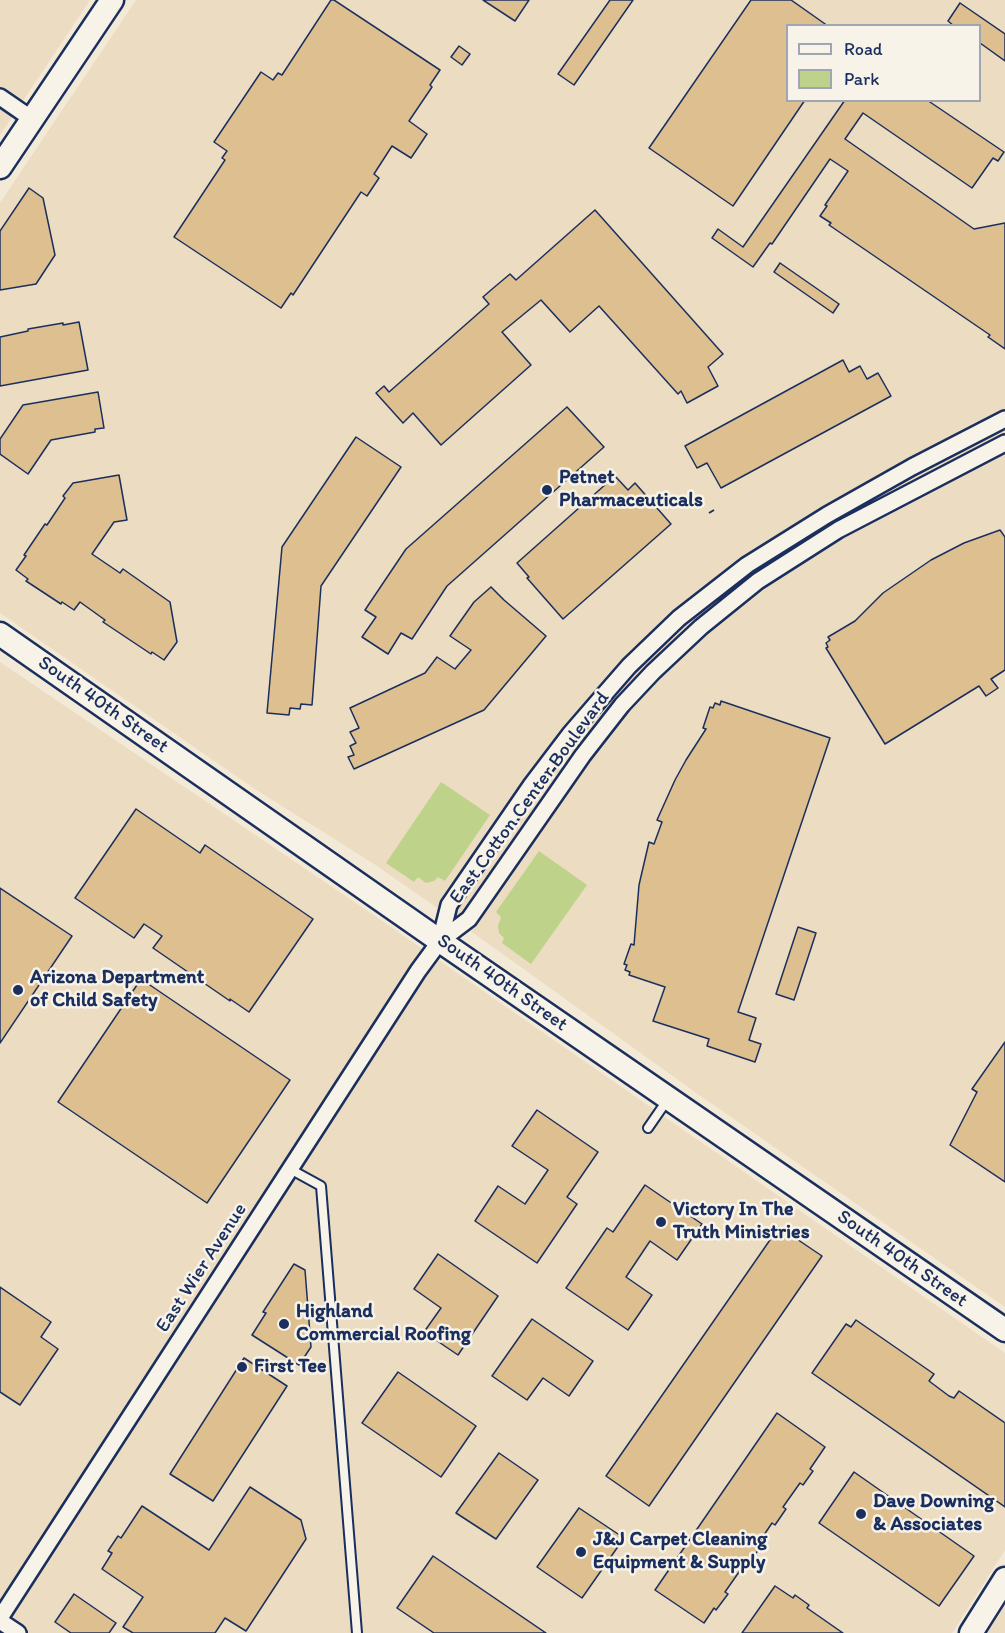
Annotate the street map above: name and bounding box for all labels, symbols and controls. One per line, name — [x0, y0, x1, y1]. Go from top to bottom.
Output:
legend — [786, 24, 981, 102]
text: Road — [844, 38, 883, 60]
text: Park — [844, 68, 879, 90]
place label: Petnet Pharmaceuticals — [559, 466, 703, 513]
marker: Petnet Pharmaceuticals — [540, 483, 554, 497]
street label: South 40th Street — [33, 651, 173, 759]
street label: East Cotton Center Boulevard — [445, 687, 615, 909]
street label: South 40th Street — [432, 929, 572, 1037]
place label: Arizona Department of Child Safety — [30, 966, 204, 1013]
marker: Arizona Department of Child Safety — [11, 983, 25, 997]
place label: Victory In The Truth Ministries — [673, 1198, 810, 1245]
street label: East Wier Avenue — [151, 1199, 253, 1337]
street label: South 40th Street — [832, 1205, 972, 1313]
marker: Victory In The Truth Ministries — [654, 1215, 668, 1229]
place label: Highland Commercial Roofing — [296, 1300, 471, 1347]
marker: Highland Commercial Roofing — [277, 1317, 291, 1331]
place label: First Tee — [254, 1355, 327, 1379]
marker: First Tee — [235, 1360, 249, 1374]
place label: Dave Downing & Associates — [873, 1490, 994, 1537]
marker: Dave Downing & Associates — [854, 1507, 868, 1521]
place label: J&J Carpet Cleaning Equipment & Supply — [593, 1528, 767, 1575]
marker: J&J Carpet Cleaning Equipment & Supply — [574, 1545, 588, 1559]

